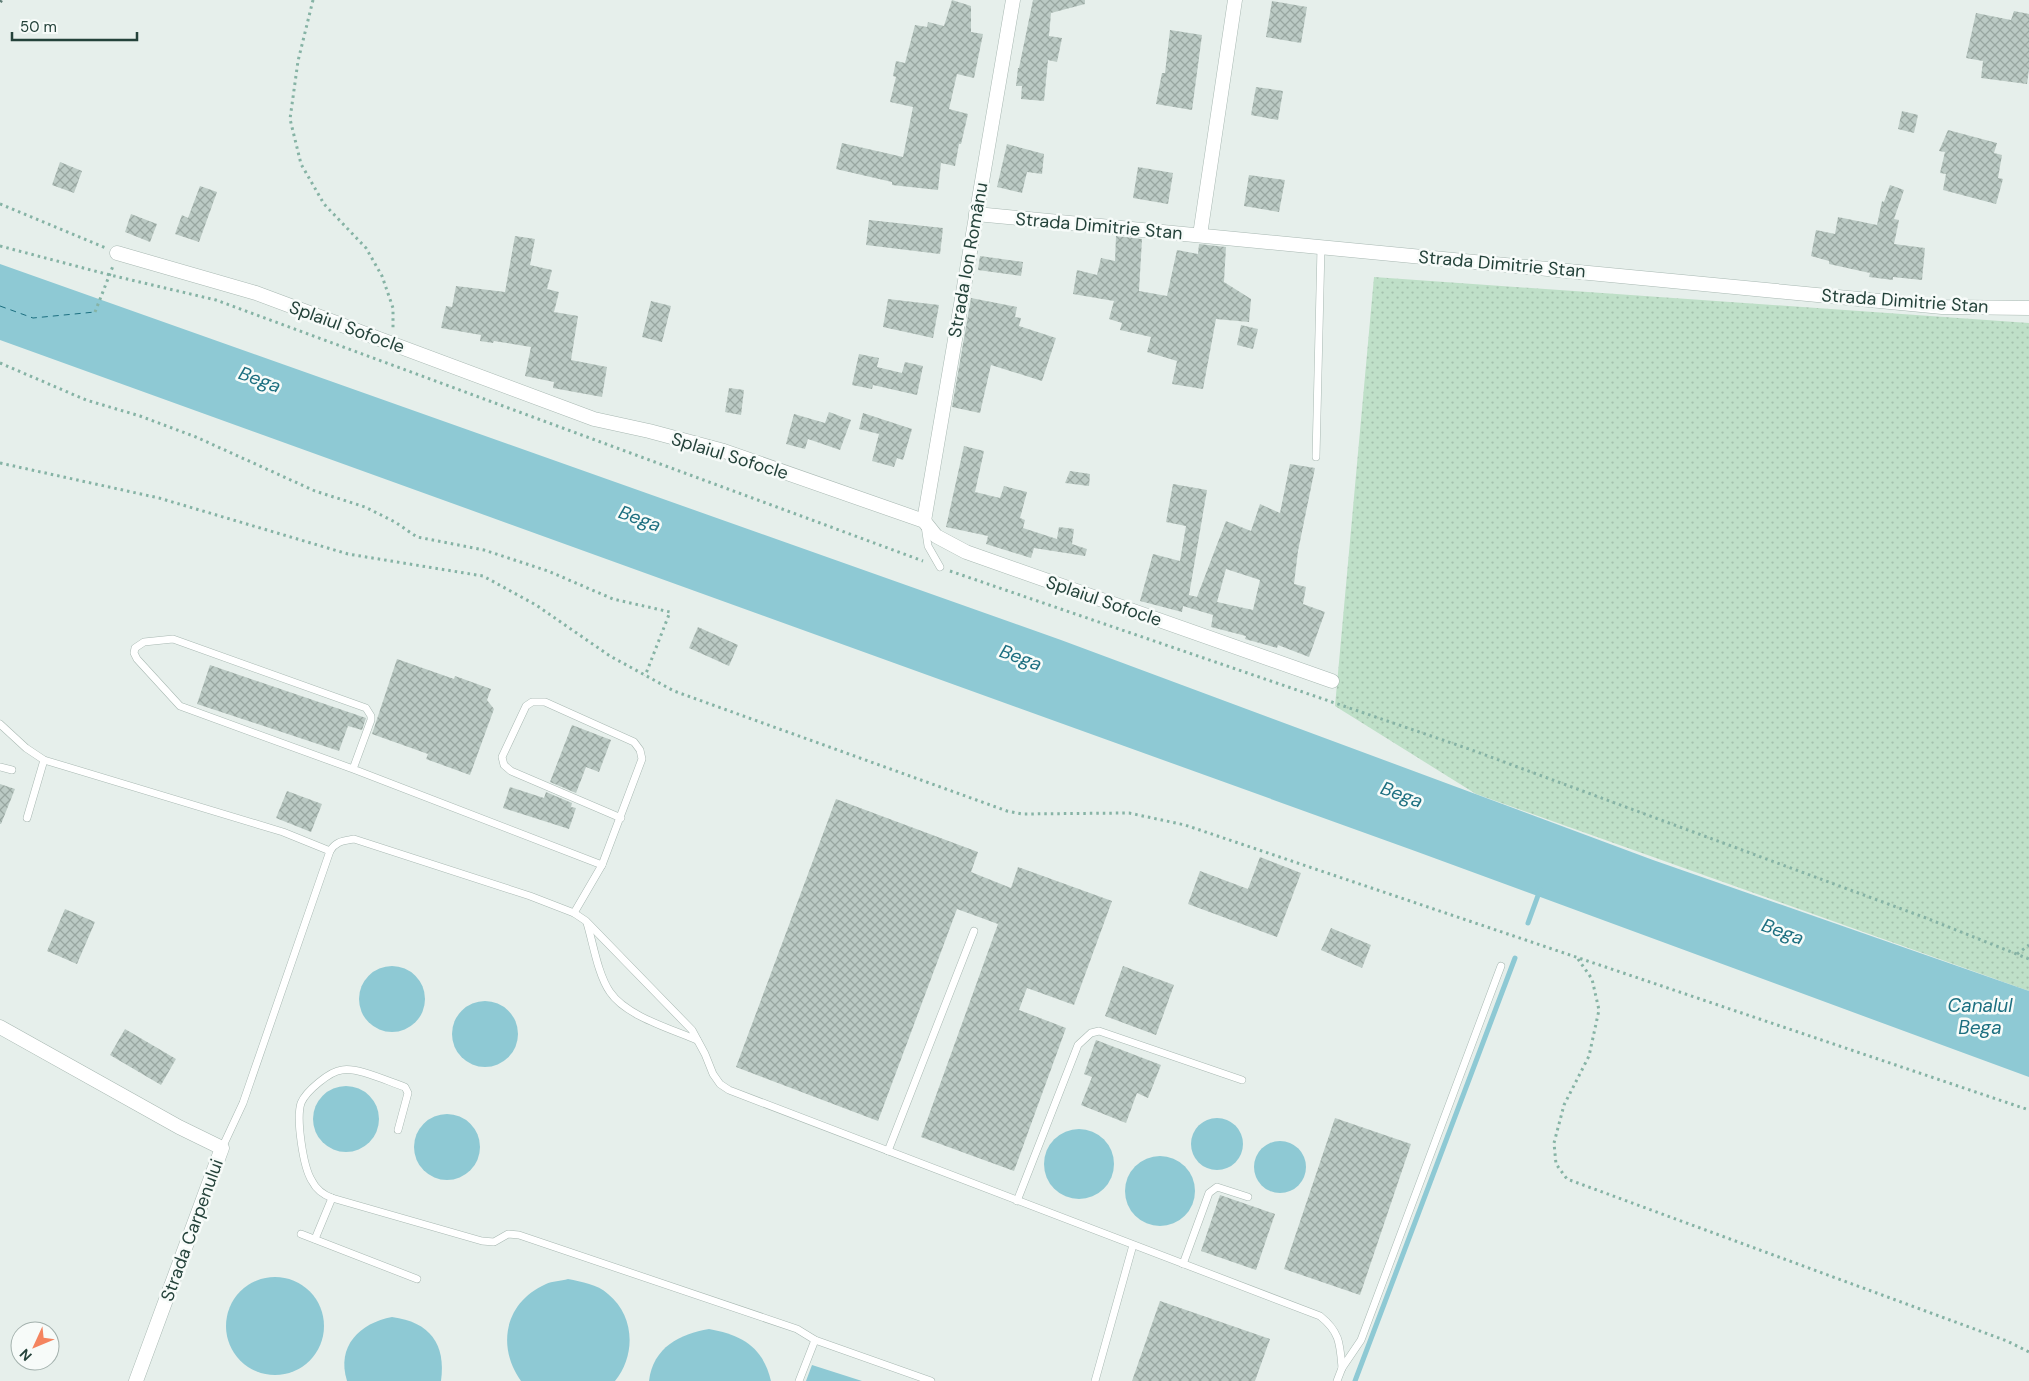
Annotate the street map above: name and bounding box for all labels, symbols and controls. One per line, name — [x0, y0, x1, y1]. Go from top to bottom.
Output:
scale bar — [12, 10, 138, 42]
text: 50 m — [20, 17, 57, 37]
street label: Strada Ion Românu — [943, 181, 993, 339]
street label: Strada Dimitrie Stan — [1014, 207, 1184, 245]
street label: Strada Dimitrie Stan — [1417, 245, 1587, 283]
street label: Strada Dimitrie Stan — [1821, 283, 1989, 319]
street label: Splaiul Sofocle — [286, 295, 408, 359]
water label: Bega — [235, 360, 284, 399]
street label: Splaiul Sofocle — [669, 427, 791, 485]
water label: Bega — [615, 499, 664, 538]
street label: Splaiul Sofocle — [1043, 570, 1165, 632]
water label: Bega — [996, 638, 1045, 677]
water label: Bega — [1377, 775, 1426, 814]
water label: Bega — [1758, 912, 1807, 951]
water label: Canalul Bega — [1948, 993, 2013, 1040]
street label: Strada Carpenului — [155, 1155, 229, 1305]
north arrow — [10, 1321, 60, 1371]
text: N — [16, 1345, 36, 1365]

